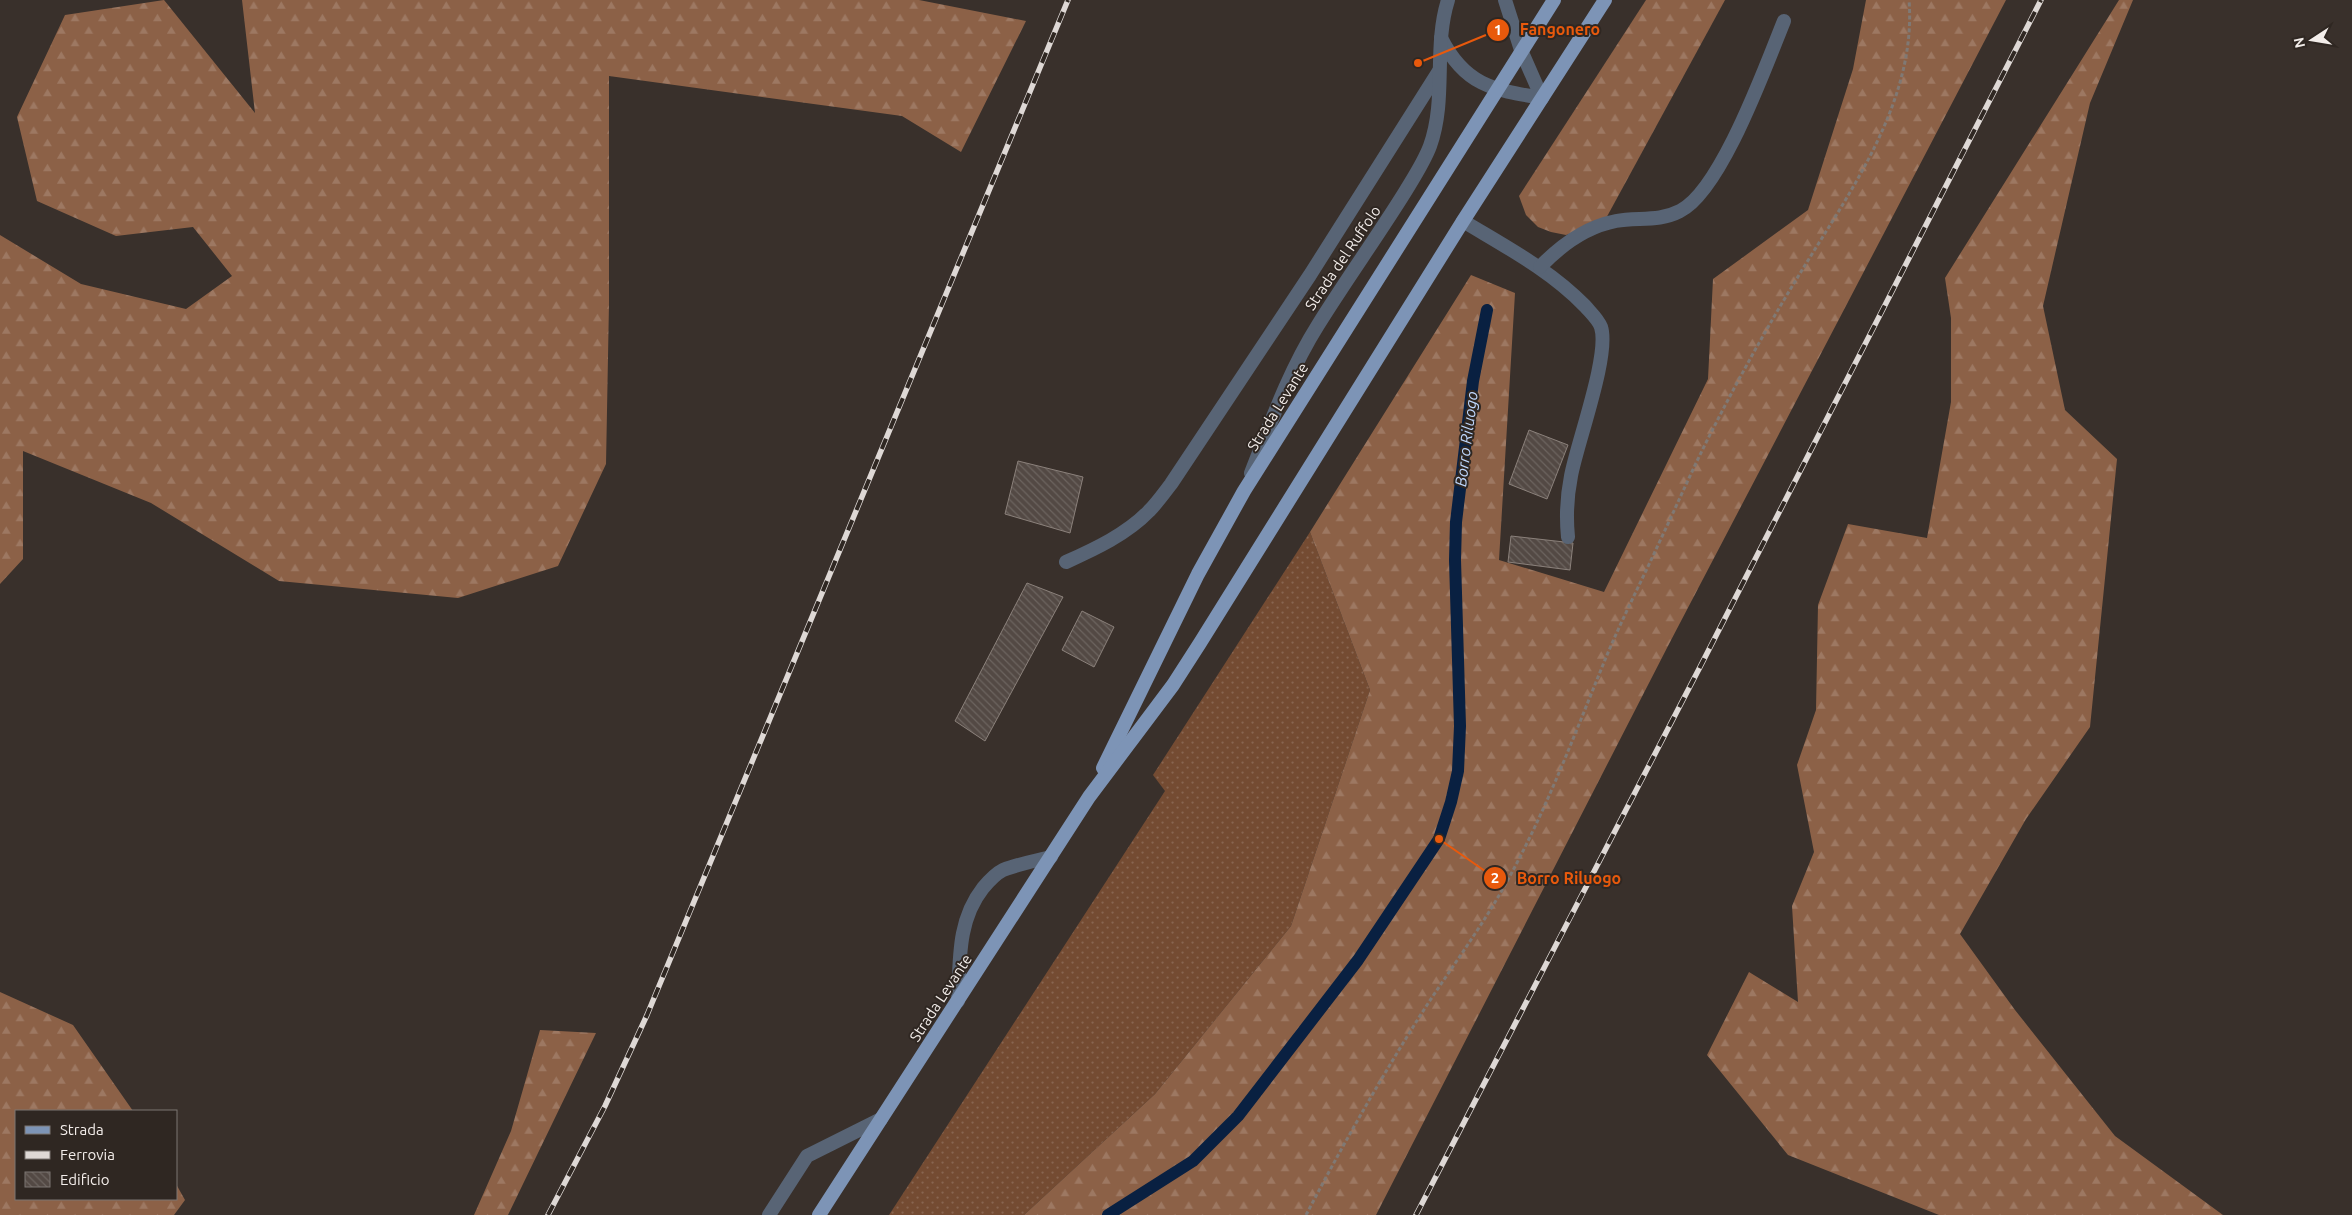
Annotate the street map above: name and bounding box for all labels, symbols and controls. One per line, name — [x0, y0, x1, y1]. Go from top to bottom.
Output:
callout: Fangonero — [1485, 14, 1610, 45]
north arrow — [2287, 15, 2337, 65]
text: Fangonero — [1520, 20, 1600, 38]
text: 1 — [1494, 21, 1502, 38]
text: N — [2290, 36, 2308, 49]
street label: Strada del Ruffolo — [1301, 202, 1384, 313]
street label: Strada Levante — [1244, 360, 1311, 454]
water label: Borro Riluogo — [1451, 390, 1481, 488]
callout: Borro Riluogo — [1482, 863, 1632, 894]
text: 2 — [1491, 869, 1499, 886]
text: Borro Riluogo — [1517, 869, 1621, 887]
street label: Strada Levante — [906, 951, 975, 1045]
legend — [15, 1110, 178, 1200]
text: Strada — [60, 1121, 104, 1138]
text: Ferrovia — [60, 1146, 115, 1163]
text: Edificio — [60, 1171, 109, 1188]

